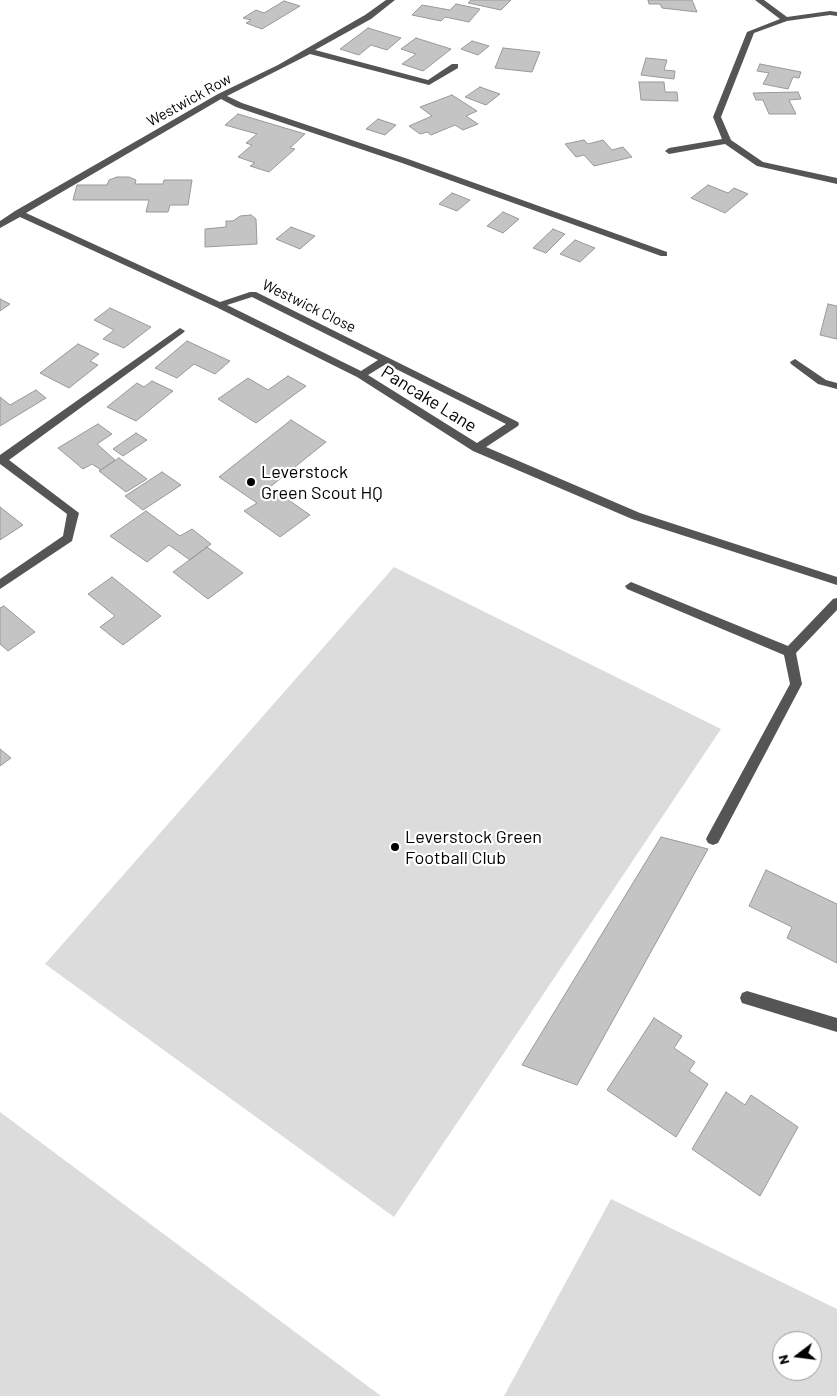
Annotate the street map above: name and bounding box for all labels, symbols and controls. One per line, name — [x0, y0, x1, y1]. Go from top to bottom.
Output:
street label: Westwick Row — [144, 69, 234, 131]
street label: Westwick Close — [259, 276, 359, 336]
street label: Pancake Lane — [377, 361, 481, 437]
place label: Leverstock Green Scout HQ — [261, 461, 383, 504]
marker: Leverstock Green Scout HQ — [245, 476, 257, 488]
place label: Leverstock Green Football Club — [405, 826, 542, 869]
marker: Leverstock Green Football Club — [389, 841, 401, 853]
north arrow — [772, 1331, 822, 1381]
text: N — [774, 1353, 792, 1366]

